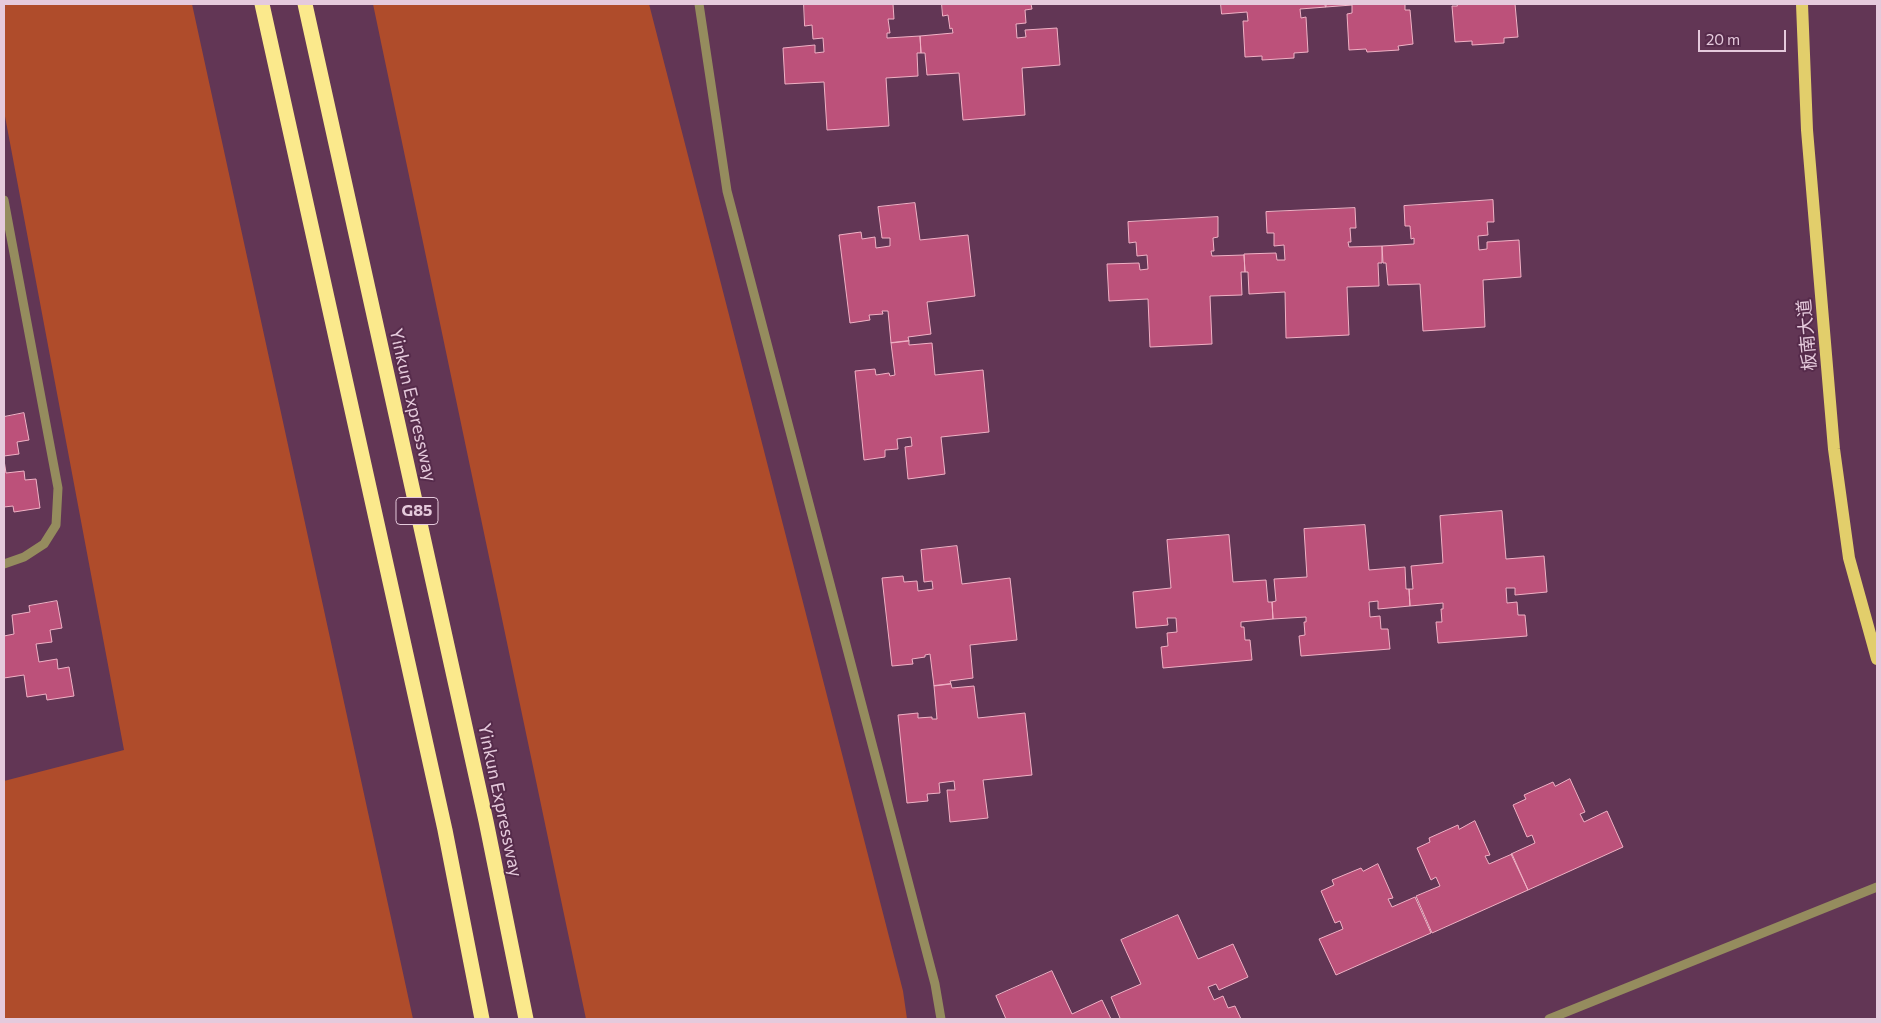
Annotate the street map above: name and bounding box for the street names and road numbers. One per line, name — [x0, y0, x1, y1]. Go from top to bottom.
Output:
street label: 板南大道 — [1793, 298, 1821, 372]
street label: Yinkun Expressway — [385, 326, 441, 484]
road number: G85 — [396, 498, 438, 524]
street label: Yinkun Expressway — [473, 721, 527, 879]

